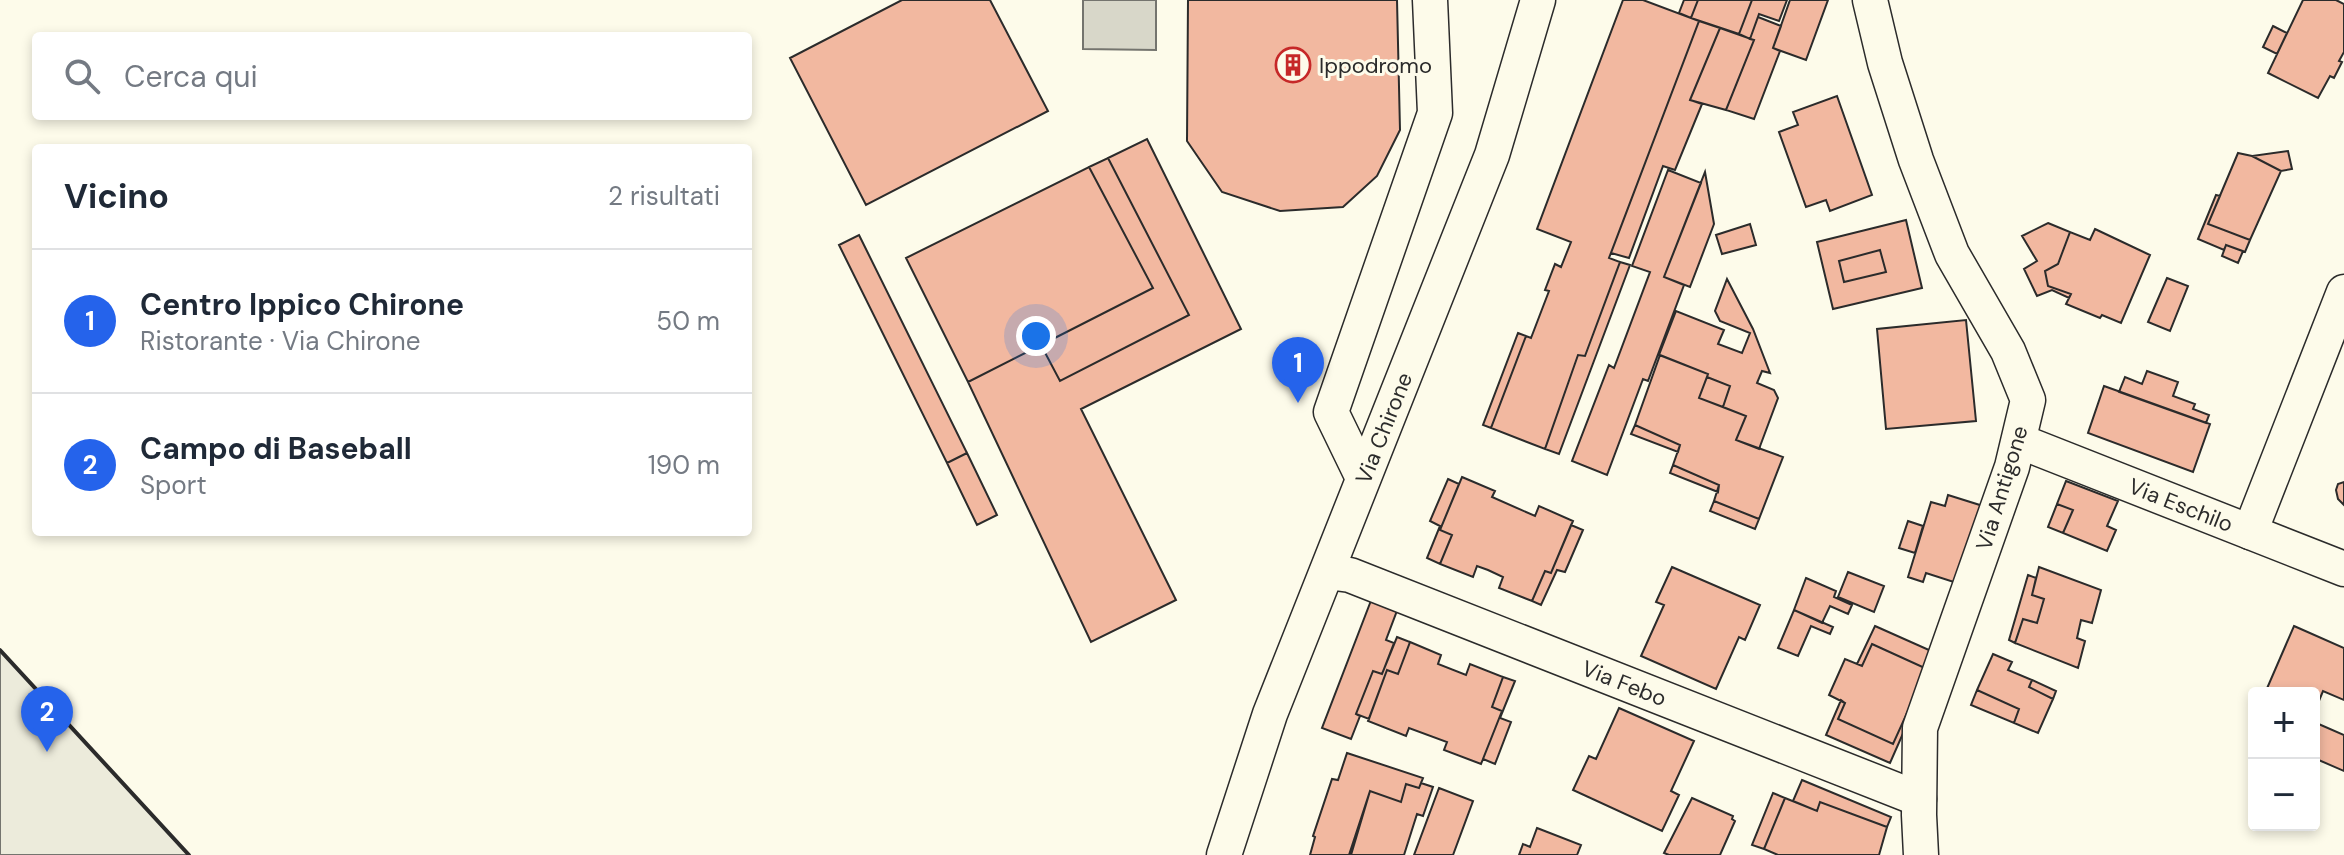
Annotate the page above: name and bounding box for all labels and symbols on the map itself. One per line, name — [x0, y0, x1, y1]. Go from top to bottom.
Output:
building icon: Ippodromo — [1274, 46, 1312, 84]
place label: Ippodromo — [1319, 51, 1432, 80]
your location — [1016, 316, 1056, 356]
pin: 1 — [1272, 337, 1324, 403]
street label: Via Chirone — [1348, 368, 1419, 488]
street label: Via Antigone — [1969, 422, 2035, 554]
street label: Via Eschilo — [2125, 471, 2237, 538]
street label: Via Febo — [1578, 653, 1671, 713]
pin: 2 — [21, 686, 73, 752]

